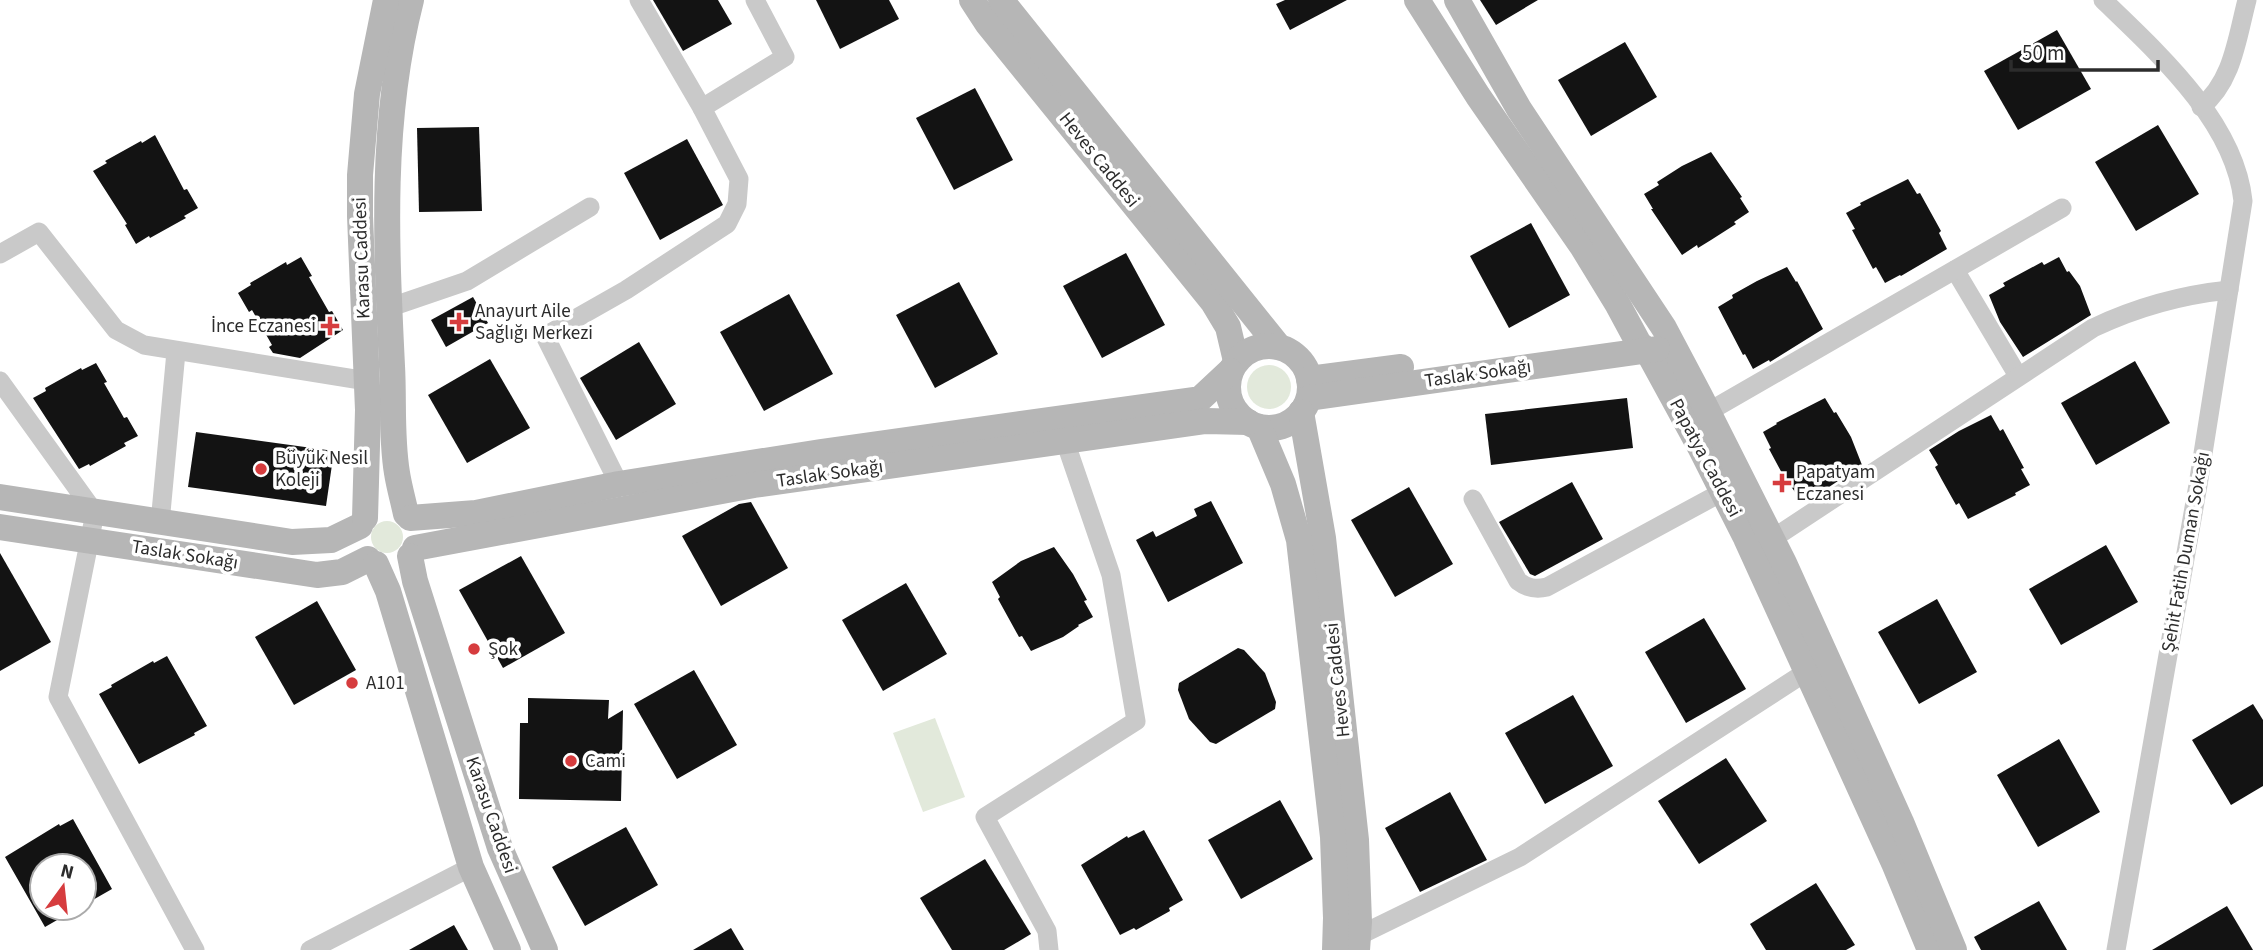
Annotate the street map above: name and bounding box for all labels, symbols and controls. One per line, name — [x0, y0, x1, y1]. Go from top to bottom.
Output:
scale bar — [2011, 28, 2158, 72]
text: 50 m — [2022, 38, 2064, 68]
street label: Heves Caddesi — [1052, 107, 1146, 213]
street label: Karasu Caddesi — [346, 197, 378, 319]
place label: Anayurt Aile Sağlığı Merkezi — [475, 298, 593, 347]
marker: Anayurt Aile Sağlığı Merkezi — [449, 312, 469, 332]
place label: İnce Eczanesi — [211, 313, 316, 340]
marker: İnce Eczanesi — [322, 318, 338, 334]
street label: Taslak Sokağı — [1423, 353, 1533, 395]
street label: Papatya Caddesi — [1662, 394, 1748, 522]
place label: Büyük Nesil Koleji — [275, 445, 368, 494]
street label: Şehit Fatih Duman Sokağı — [2155, 450, 2217, 654]
street label: Taslak Sokağı — [775, 453, 885, 495]
place label: Papatyam Eczanesi — [1796, 459, 1875, 508]
marker: Büyük Nesil Koleji — [253, 461, 269, 477]
marker: Papatyam Eczanesi — [1774, 475, 1790, 491]
street label: Taslak Sokağı — [130, 533, 240, 577]
street label: Heves Caddesi — [1319, 621, 1357, 739]
place label: Şok — [488, 636, 518, 663]
marker: Şok — [466, 641, 482, 657]
place label: A101 — [366, 670, 405, 697]
marker: A101 — [344, 675, 360, 691]
place label: Cami — [585, 748, 626, 775]
street label: Karasu Caddesi — [458, 753, 524, 877]
marker: Cami — [563, 753, 579, 769]
north arrow — [28, 852, 98, 922]
text: N — [57, 857, 77, 887]

